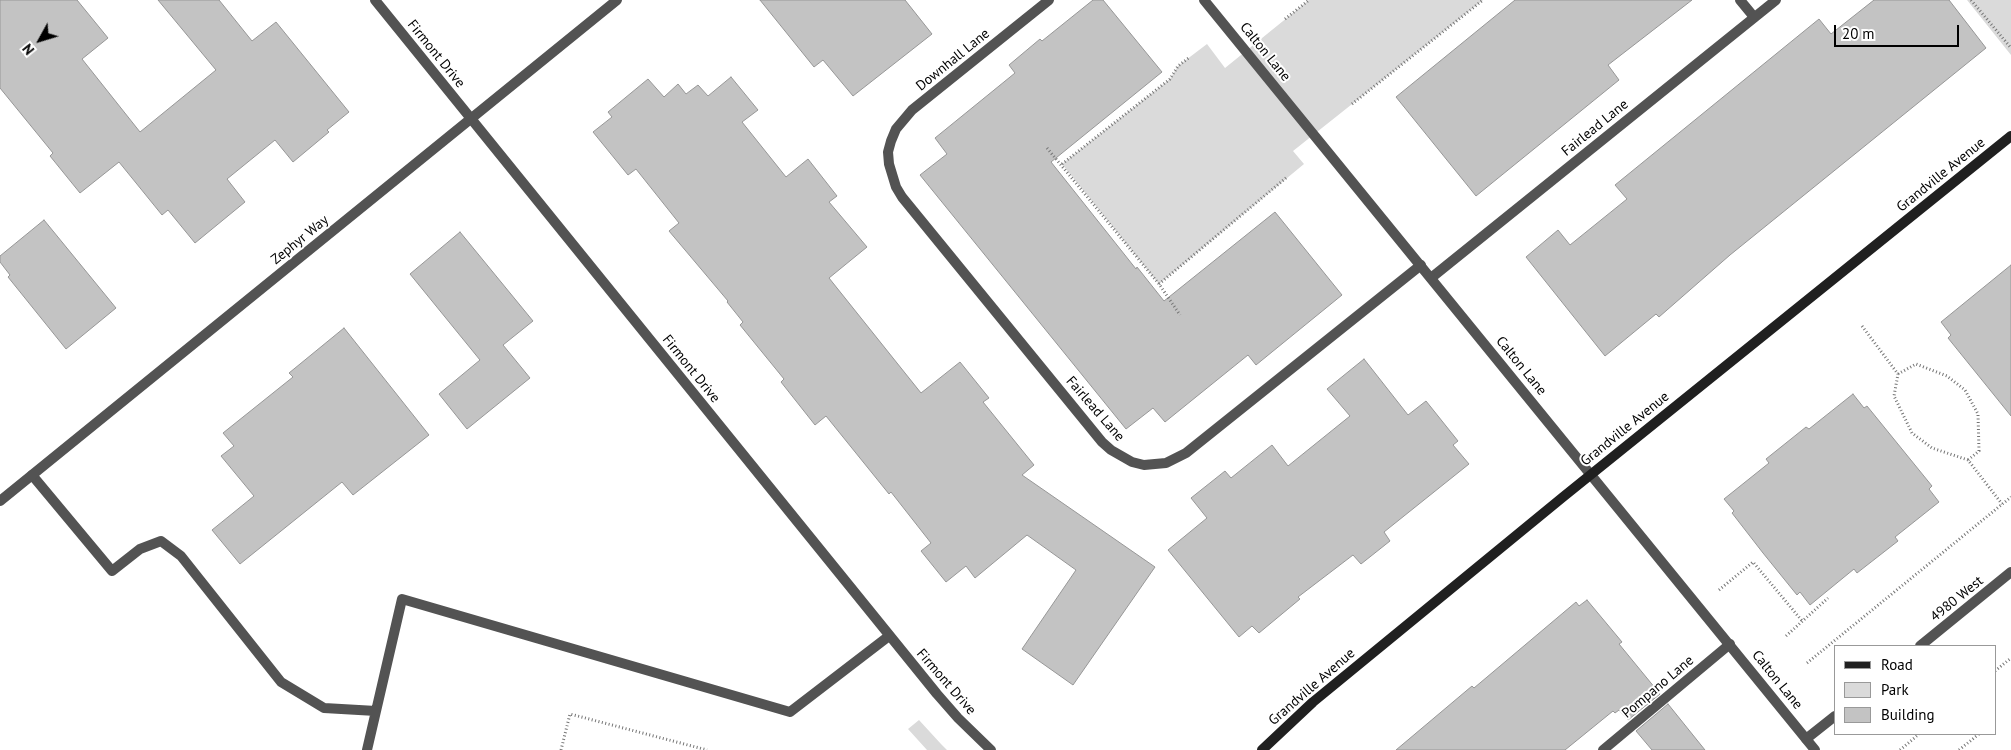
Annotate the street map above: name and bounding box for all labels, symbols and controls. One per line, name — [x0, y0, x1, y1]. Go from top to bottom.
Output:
north arrow — [15, 15, 65, 65]
scale bar — [1836, 15, 1961, 47]
street label: Firmont Drive — [404, 17, 468, 91]
street label: Calton Lane — [1236, 19, 1294, 85]
text: 20 m — [1842, 24, 1875, 43]
street label: Downhall Lane — [913, 25, 993, 95]
text: N — [18, 40, 38, 59]
street label: Fairlead Lane — [1558, 96, 1632, 160]
street label: Grandville Avenue — [1893, 134, 1989, 216]
street label: Zephyr Way — [268, 212, 332, 268]
street label: Firmont Drive — [659, 332, 723, 406]
street label: Calton Lane — [1492, 333, 1550, 399]
street label: Fairlead Lane — [1062, 373, 1128, 445]
street label: Grandville Avenue — [1577, 388, 1673, 470]
street label: 4980 West — [1927, 573, 1987, 625]
street label: Firmont Drive — [913, 645, 979, 719]
street label: Grandville Avenue — [1265, 645, 1359, 729]
legend — [1834, 645, 1996, 735]
street label: Calton Lane — [1748, 647, 1806, 713]
street label: Pompano Lane — [1619, 652, 1697, 722]
text: Road — [1881, 655, 1913, 674]
text: Park — [1881, 680, 1909, 699]
text: Building — [1881, 705, 1935, 724]

